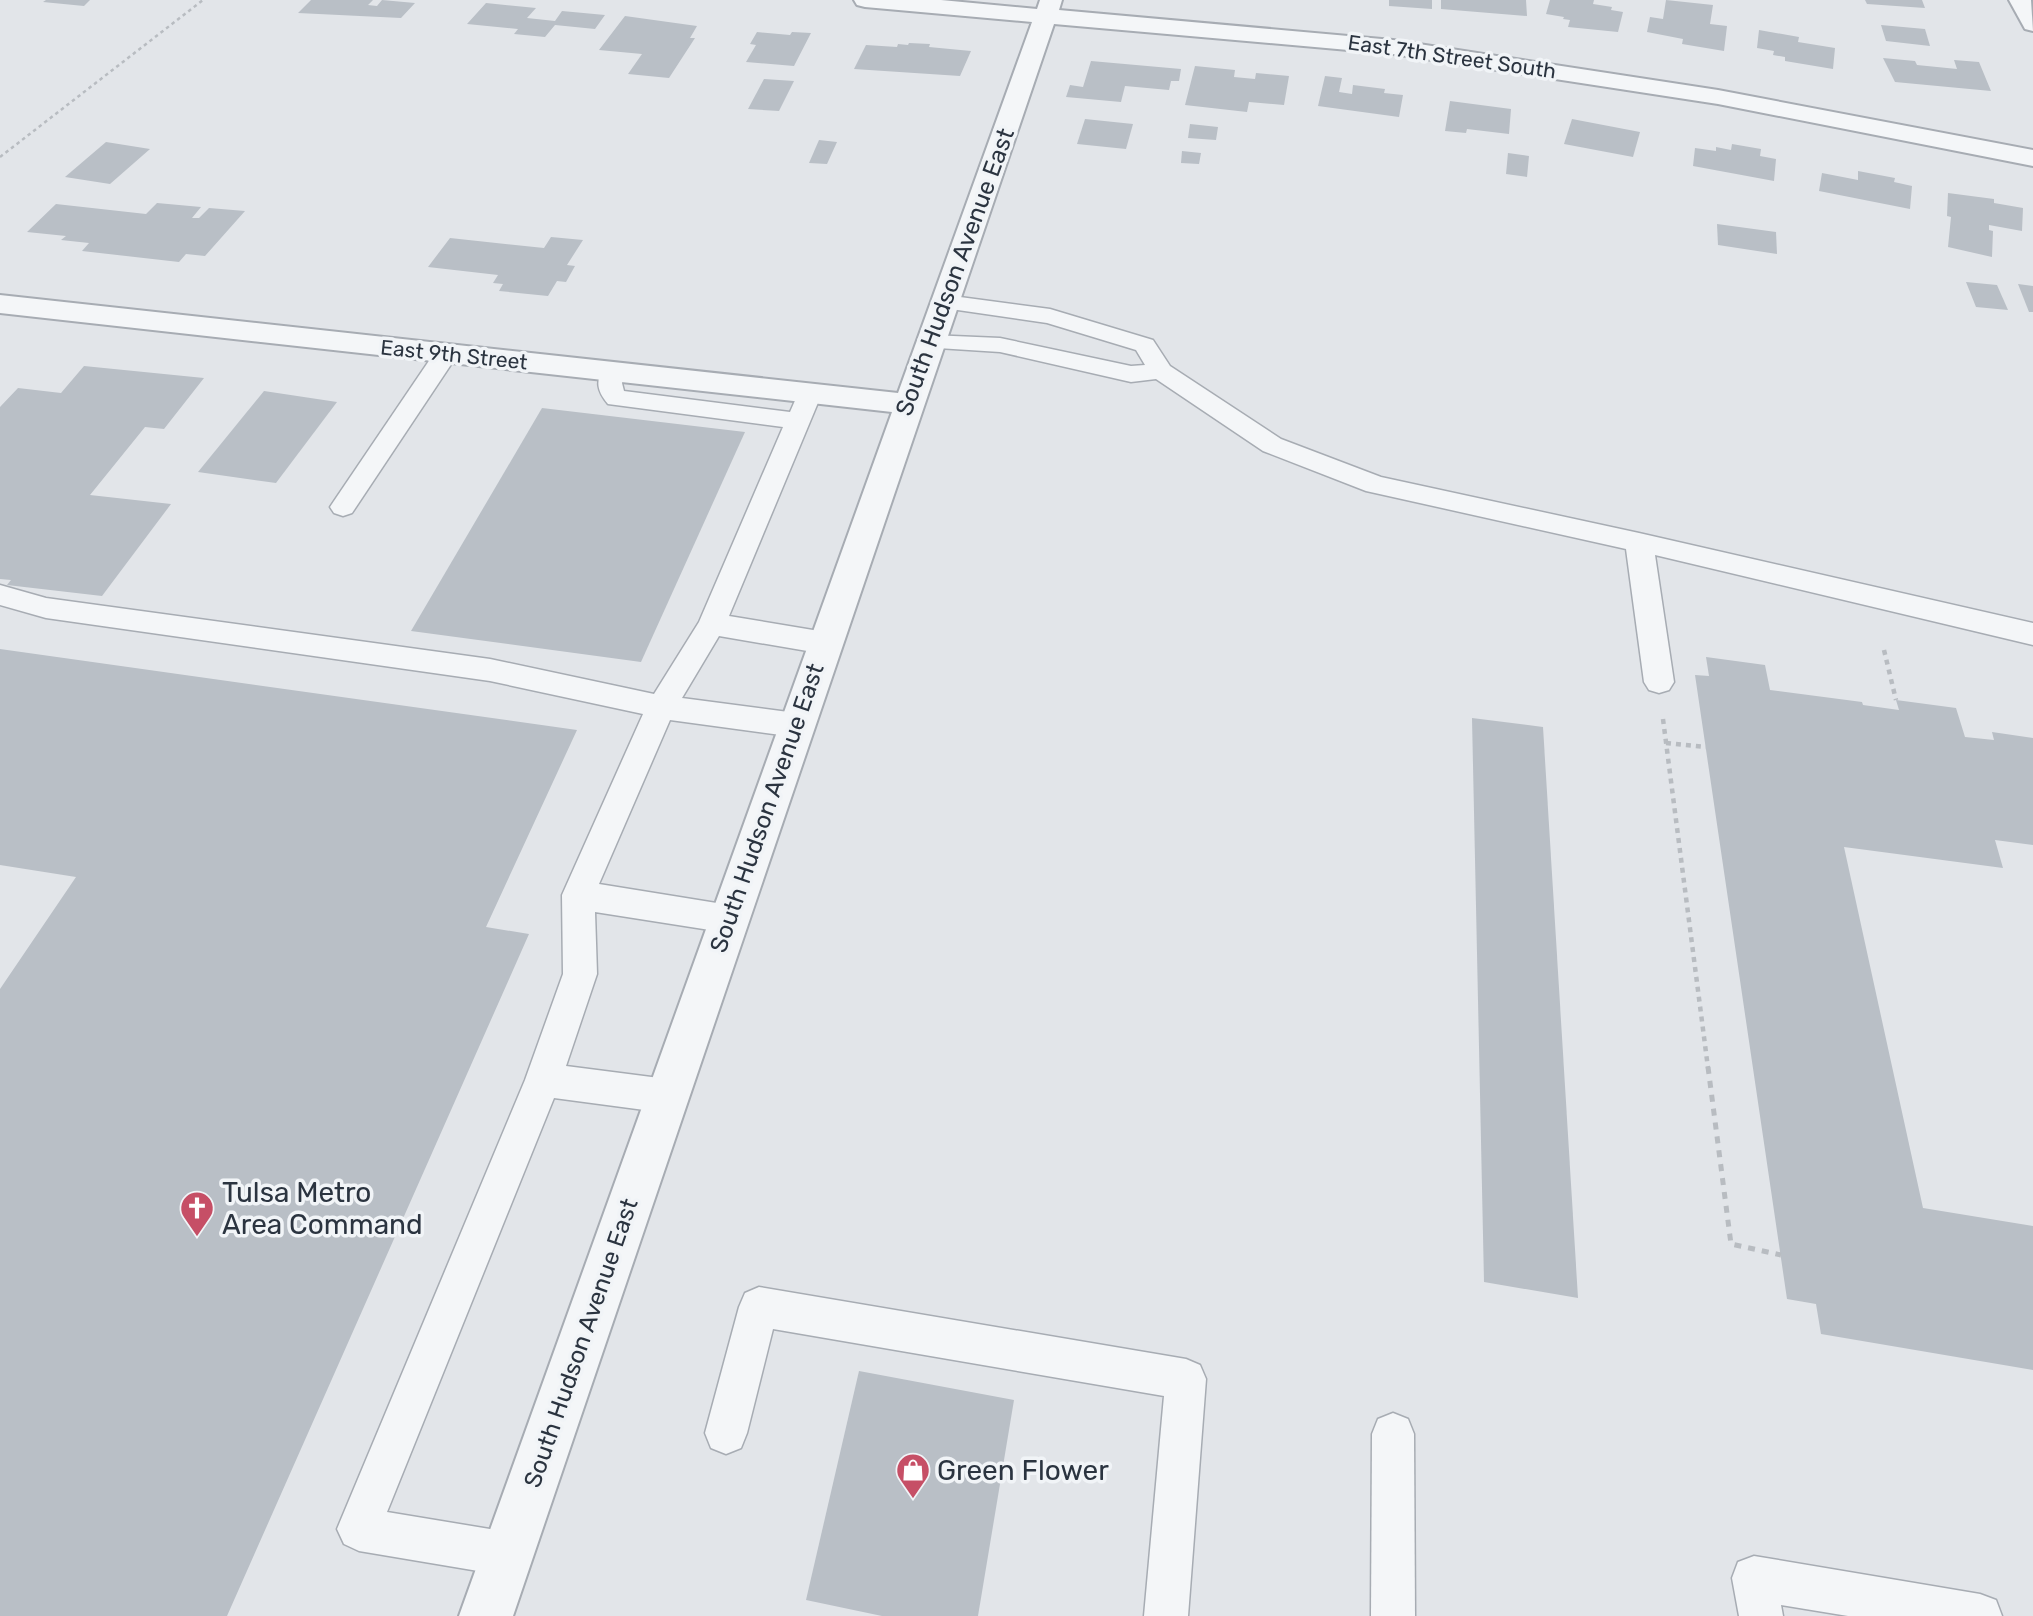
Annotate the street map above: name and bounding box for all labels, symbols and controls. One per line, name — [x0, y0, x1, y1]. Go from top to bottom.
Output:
street label: East 7th Street South — [1346, 30, 1558, 83]
street label: South Hudson Avenue East — [890, 124, 1020, 420]
street label: East 9th Street — [379, 334, 529, 375]
street label: South Hudson Avenue East — [704, 660, 830, 956]
place label: Tulsa Metro Area Command — [222, 1176, 423, 1241]
church icon: Tulsa Metro Area Command — [178, 1189, 216, 1238]
street label: South Hudson Avenue East — [518, 1195, 644, 1491]
shop icon: Green Flower — [894, 1451, 932, 1500]
place label: Green Flower — [937, 1454, 1109, 1487]

